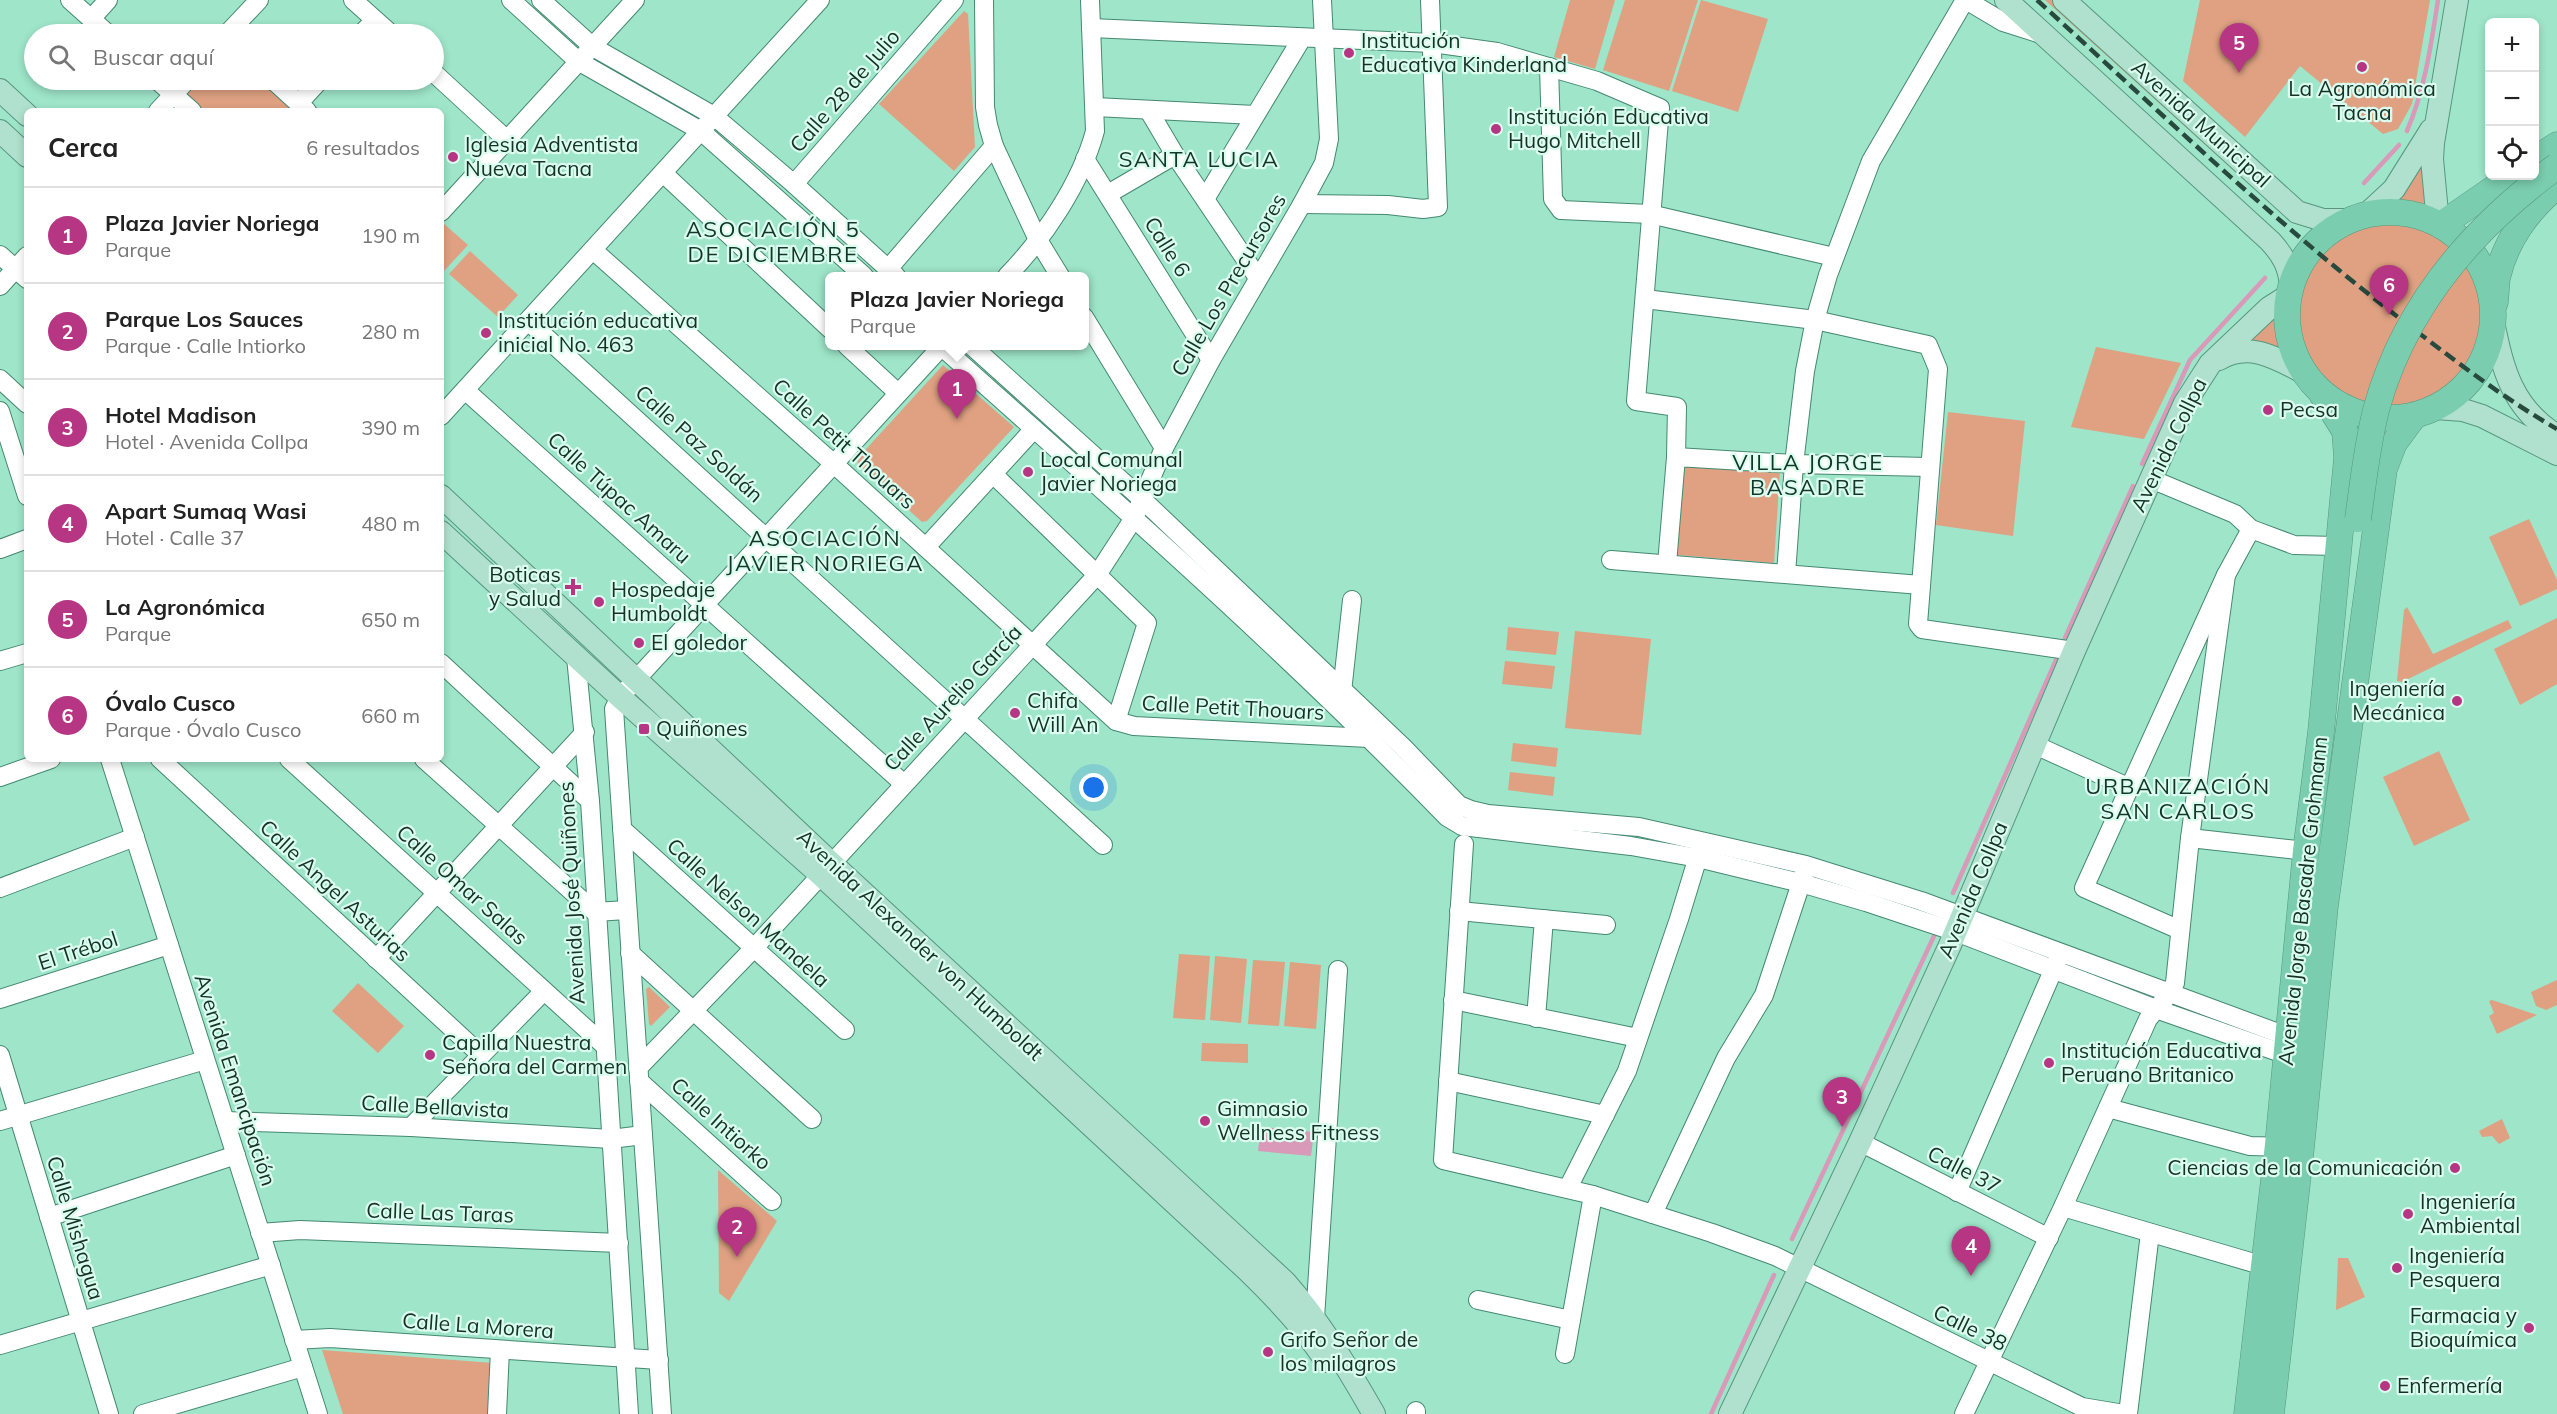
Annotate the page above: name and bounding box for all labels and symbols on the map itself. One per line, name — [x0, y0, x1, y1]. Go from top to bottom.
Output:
street label: Calle 28 de Julio — [784, 23, 905, 157]
pin: 5 — [2220, 23, 2258, 73]
place label: Institución Educativa Kinderland — [1361, 27, 1567, 77]
marker: Institución Educativa Kinderland — [1342, 46, 1356, 60]
street label: Avenida Municipal — [2127, 54, 2277, 193]
marker: La Agronómica Tacna — [2355, 60, 2369, 74]
place label: La Agronómica Tacna — [2288, 75, 2436, 125]
place label: Institución Educativa Hugo Mitchell — [1508, 103, 1709, 153]
marker: Institución Educativa Hugo Mitchell — [1489, 122, 1503, 136]
place label: Iglesia Adventista Nueva Tacna — [465, 131, 638, 181]
district label: SANTA LUCIA — [1119, 145, 1279, 173]
marker: Iglesia Adventista Nueva Tacna — [446, 150, 460, 164]
street label: Calle Los Precursores — [1165, 188, 1291, 381]
street label: Calle 6 — [1139, 212, 1196, 281]
district label: ASOCIACIÓN 5 DE DICIEMBRE — [686, 215, 860, 268]
pin: 6 — [2370, 266, 2408, 315]
place label: Institución educativa inicial No. 463 — [498, 307, 698, 357]
marker: Institución educativa inicial No. 463 — [479, 326, 493, 340]
pin: 1 — [938, 370, 976, 419]
street label: Calle Petit Thouars — [768, 372, 921, 514]
street label: Avenida Collpa — [2124, 373, 2212, 516]
street label: Calle Paz Soldán — [630, 379, 769, 508]
place label: Pecsa — [2280, 396, 2338, 422]
marker: Pecsa — [2261, 403, 2275, 417]
street label: Calle Túpac Amaru — [543, 426, 697, 569]
place label: Local Comunal Javier Noriega — [1040, 446, 1183, 496]
district label: VILLA JORGE BASADRE — [1732, 448, 1884, 501]
marker: Local Comunal Javier Noriega — [1021, 465, 1035, 479]
district label: ASOCIACIÓN JAVIER NORIEGA — [726, 524, 924, 577]
place label: Boticas y Salud — [489, 561, 561, 611]
place label: Hospedaje Humboldt — [611, 576, 715, 626]
marker: Boticas y Salud — [566, 580, 580, 594]
marker: Hospedaje Humboldt — [592, 595, 606, 609]
street label: Calle Aurelio García — [878, 619, 1027, 776]
place label: El goledor — [651, 629, 747, 655]
marker: El goledor — [632, 636, 646, 650]
place label: Ingeniería Mecánica — [2349, 675, 2445, 725]
place label: Chifa Will An — [1027, 687, 1099, 737]
street label: Calle Petit Thouars — [1141, 689, 1325, 725]
marker: Ingeniería Mecánica — [2450, 694, 2464, 708]
marker: Chifa Will An — [1008, 706, 1022, 720]
place label: Quiñones — [656, 715, 748, 741]
marker: Quiñones — [637, 722, 651, 736]
street label: Avenida Jorge Basadre Grohmann — [2272, 735, 2332, 1067]
district label: URBANIZACIÓN SAN CARLOS — [2085, 772, 2271, 825]
your location — [1079, 773, 1108, 802]
street label: Avenida José Quiñones — [552, 781, 590, 1005]
street label: Calle Angel Asturias — [255, 814, 416, 967]
street label: Avenida Collpa — [1932, 817, 2013, 962]
street label: Calle Omar Salas — [392, 819, 534, 950]
street label: Avenida Alexander von Humboldt — [792, 823, 1049, 1065]
street label: Calle Nelson Mandela — [662, 832, 836, 992]
street label: El Trébol — [34, 925, 121, 975]
street label: Avenida Emancipación — [189, 970, 283, 1189]
place label: Capilla Nuestra Señora del Carmen — [442, 1029, 627, 1079]
place label: Institución Educativa Peruano Britanico — [2061, 1037, 2262, 1087]
marker: Capilla Nuestra Señora del Carmen — [423, 1048, 437, 1062]
marker: Institución Educativa Peruano Britanico — [2042, 1056, 2056, 1070]
street label: Calle Intiorko — [666, 1072, 777, 1175]
pin: 3 — [1822, 1078, 1862, 1127]
street label: Calle Bellavista — [360, 1089, 510, 1123]
place label: Gimnasio Wellness Fitness — [1217, 1095, 1379, 1145]
marker: Gimnasio Wellness Fitness — [1198, 1114, 1212, 1128]
street label: Calle 37 — [1923, 1140, 2005, 1199]
street label: Calle Mishagua — [42, 1153, 110, 1303]
place label: Ciencias de la Comunicación — [2167, 1154, 2443, 1180]
marker: Ciencias de la Comunicación — [2448, 1161, 2462, 1175]
place label: Ingeniería Ambiental — [2420, 1188, 2520, 1238]
street label: Calle Las Taras — [366, 1196, 514, 1228]
marker: Ingeniería Ambiental — [2401, 1207, 2415, 1221]
pin: 2 — [718, 1208, 756, 1257]
pin: 4 — [1952, 1226, 1990, 1276]
place label: Ingeniería Pesquera — [2409, 1242, 2505, 1292]
marker: Ingeniería Pesquera — [2390, 1261, 2404, 1275]
street label: Calle 38 — [1929, 1298, 2012, 1356]
place label: Farmacia y Bioquímica — [2410, 1302, 2517, 1352]
street label: Calle La Morera — [401, 1307, 555, 1343]
marker: Farmacia y Bioquímica — [2522, 1321, 2536, 1335]
place label: Grifo Señor de los milagros — [1280, 1326, 1418, 1376]
marker: Grifo Señor de los milagros — [1261, 1345, 1275, 1359]
place label: Enfermería — [2397, 1372, 2503, 1398]
marker: Enfermería — [2378, 1379, 2392, 1393]

